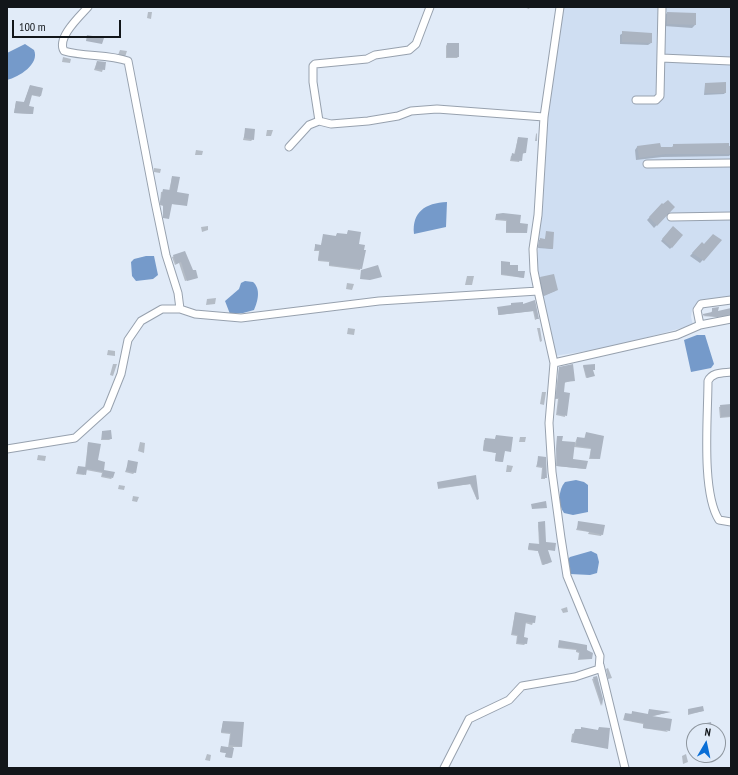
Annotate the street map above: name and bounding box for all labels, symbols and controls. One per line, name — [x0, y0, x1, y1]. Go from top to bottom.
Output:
scale bar — [14, 12, 123, 38]
text: 100 m — [19, 19, 46, 34]
north arrow — [686, 723, 726, 763]
text: N — [704, 725, 712, 740]

